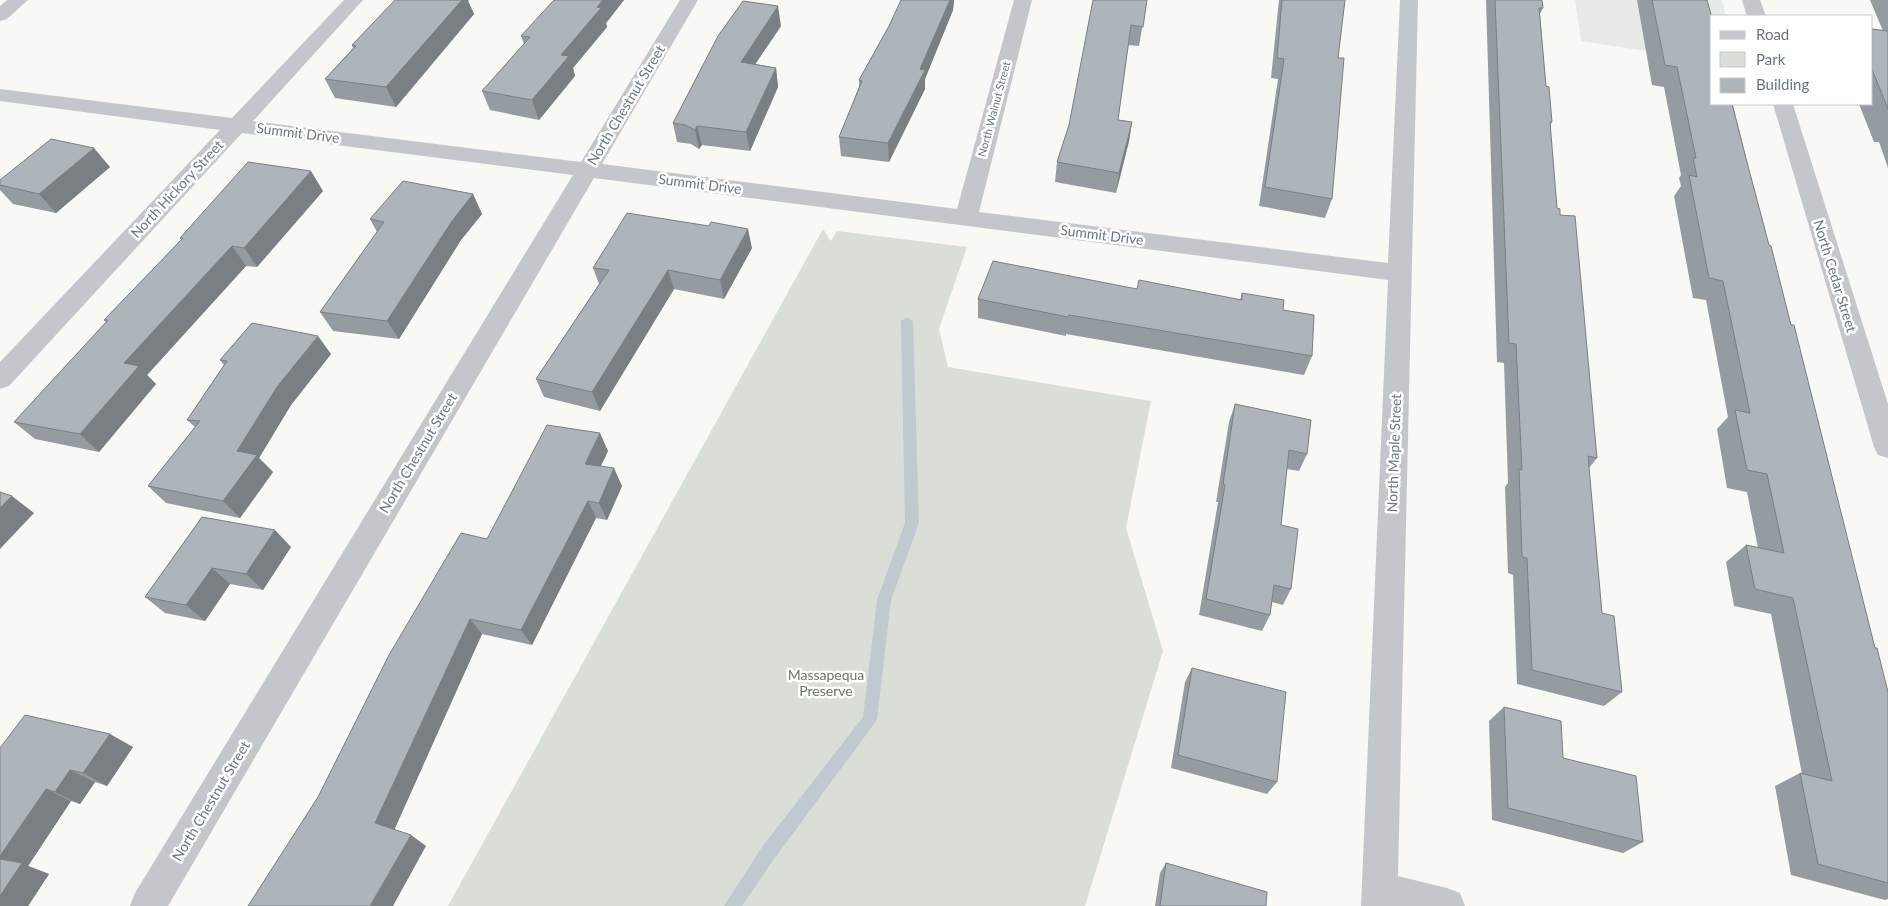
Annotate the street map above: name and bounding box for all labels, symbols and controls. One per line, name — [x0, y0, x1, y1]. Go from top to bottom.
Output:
legend — [1710, 15, 1873, 105]
text: Road — [1756, 25, 1789, 43]
street label: North Chestnut Street — [583, 42, 668, 168]
text: Park — [1756, 50, 1786, 68]
street label: North Walnut Street — [975, 60, 1012, 158]
text: Building — [1756, 75, 1809, 93]
street label: Summit Drive — [256, 119, 341, 146]
street label: North Hickory Street — [127, 136, 226, 241]
street label: Summit Drive — [658, 170, 743, 197]
street label: North Cedar Street — [1810, 218, 1861, 334]
street label: Summit Drive — [1060, 221, 1145, 248]
street label: North Chestnut Street — [375, 390, 460, 516]
street label: North Maple Street — [1383, 393, 1404, 513]
park label: Massapequa Preserve — [788, 666, 864, 699]
street label: North Chestnut Street — [168, 738, 253, 864]

